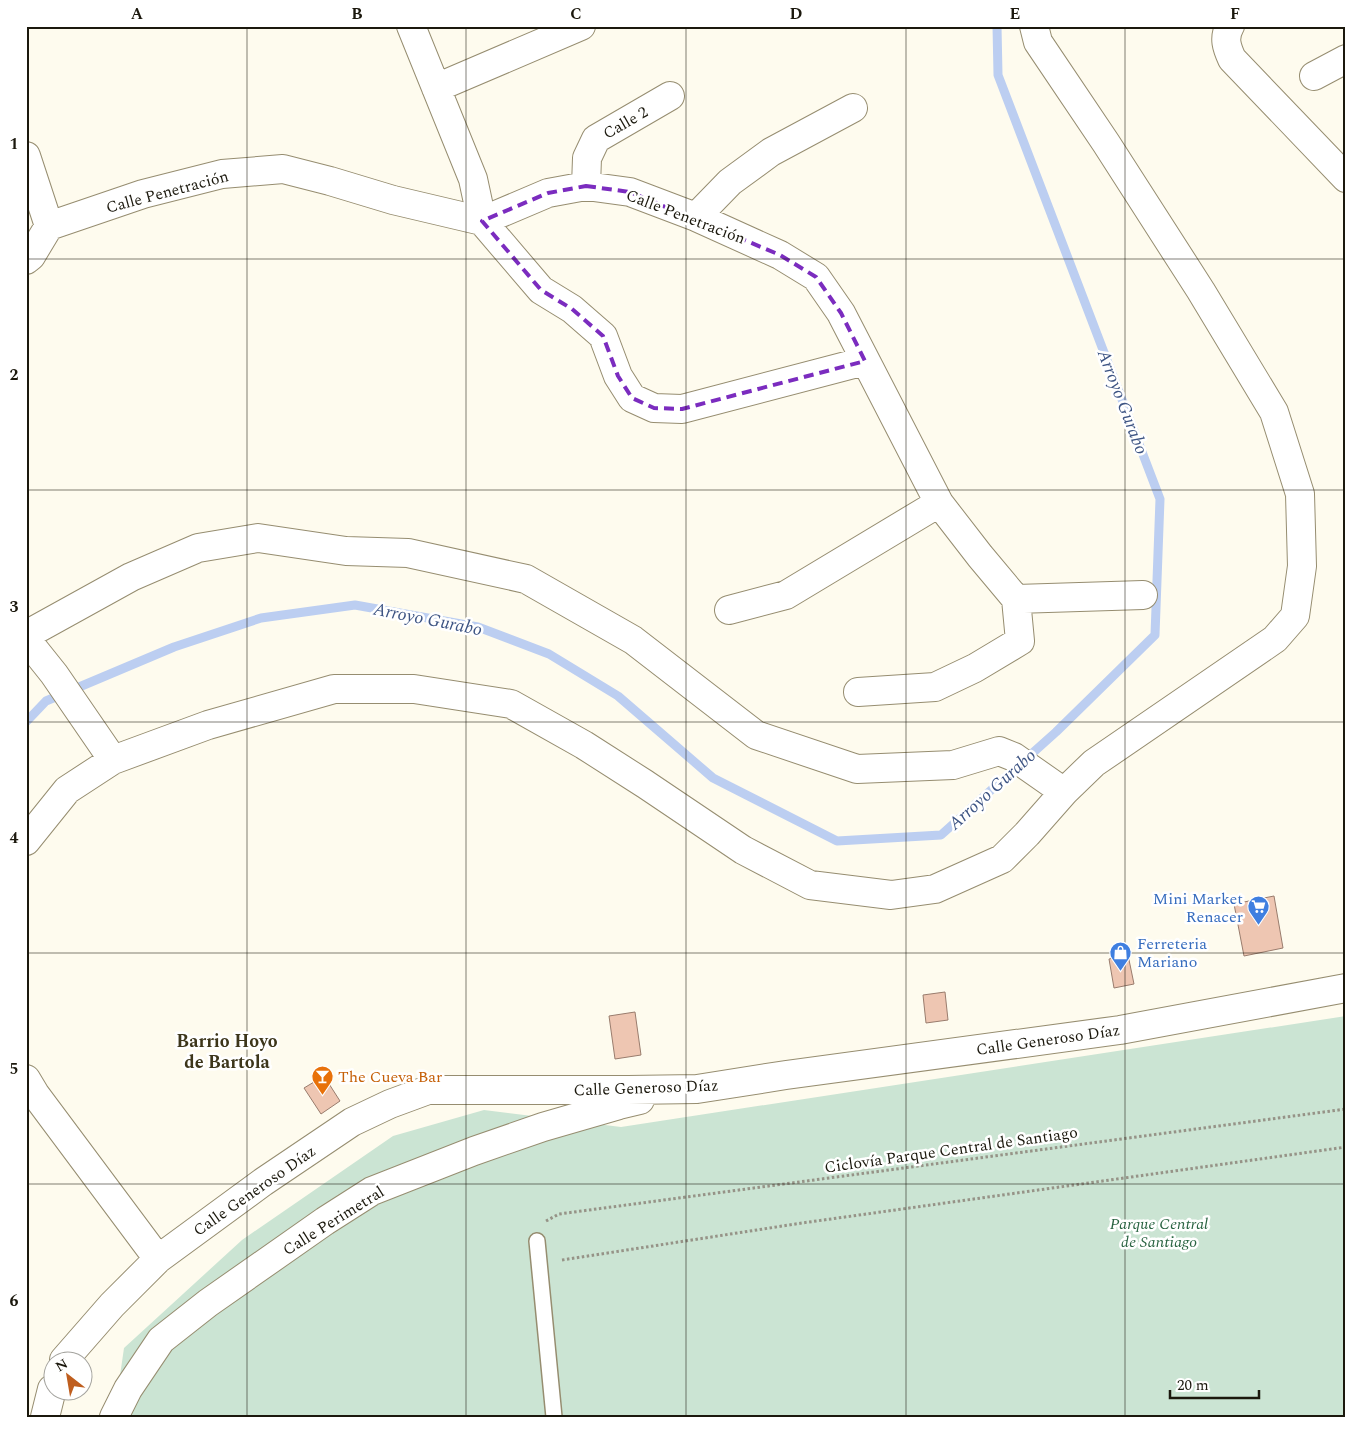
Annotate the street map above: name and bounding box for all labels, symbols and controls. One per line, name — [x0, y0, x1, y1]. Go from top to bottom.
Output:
text: A — [131, 2, 144, 26]
text: B — [351, 2, 363, 26]
text: C — [570, 2, 582, 26]
text: D — [790, 2, 803, 26]
text: E — [1010, 2, 1020, 26]
text: F — [1230, 2, 1240, 26]
street label: Calle 2 — [598, 100, 653, 145]
text: 1 — [10, 132, 18, 156]
street label: Calle Penetración — [103, 164, 231, 220]
street label: Calle Penetración — [623, 183, 749, 251]
water label: Arroyo Gurabo — [1090, 345, 1155, 459]
text: 2 — [10, 363, 19, 387]
text: 3 — [10, 595, 19, 619]
water label: Arroyo Gurabo — [370, 596, 485, 643]
water label: Arroyo Gurabo — [942, 742, 1042, 837]
text: 4 — [10, 826, 19, 850]
place label: Mini Market Renacer — [1153, 887, 1243, 929]
supermarket icon: Mini Market Renacer — [1247, 895, 1271, 926]
place label: Ferreteria Mariano — [1137, 932, 1207, 974]
shop icon: Ferreteria Mariano — [1109, 940, 1133, 971]
street label: Calle Generoso Díaz — [975, 1018, 1122, 1062]
district label: Barrio Hoyo de Bartola — [176, 1028, 278, 1076]
text: 5 — [10, 1057, 18, 1081]
bar icon: The Cueva Bar — [310, 1064, 334, 1095]
place label: The Cueva Bar — [338, 1065, 442, 1089]
street label: Calle Generoso Díaz — [573, 1073, 719, 1103]
street label: Ciclovía Parque Central de Santiago — [823, 1120, 1079, 1180]
street label: Calle Generoso Díaz — [188, 1139, 321, 1242]
street label: Calle Perimetral — [278, 1180, 389, 1262]
park label: Parque Central de Santiago — [1110, 1212, 1208, 1254]
text: 6 — [10, 1289, 19, 1313]
north arrow — [42, 1350, 92, 1400]
text: N — [51, 1353, 72, 1377]
scale bar — [1170, 1368, 1258, 1400]
text: 20 m — [1177, 1374, 1209, 1397]

